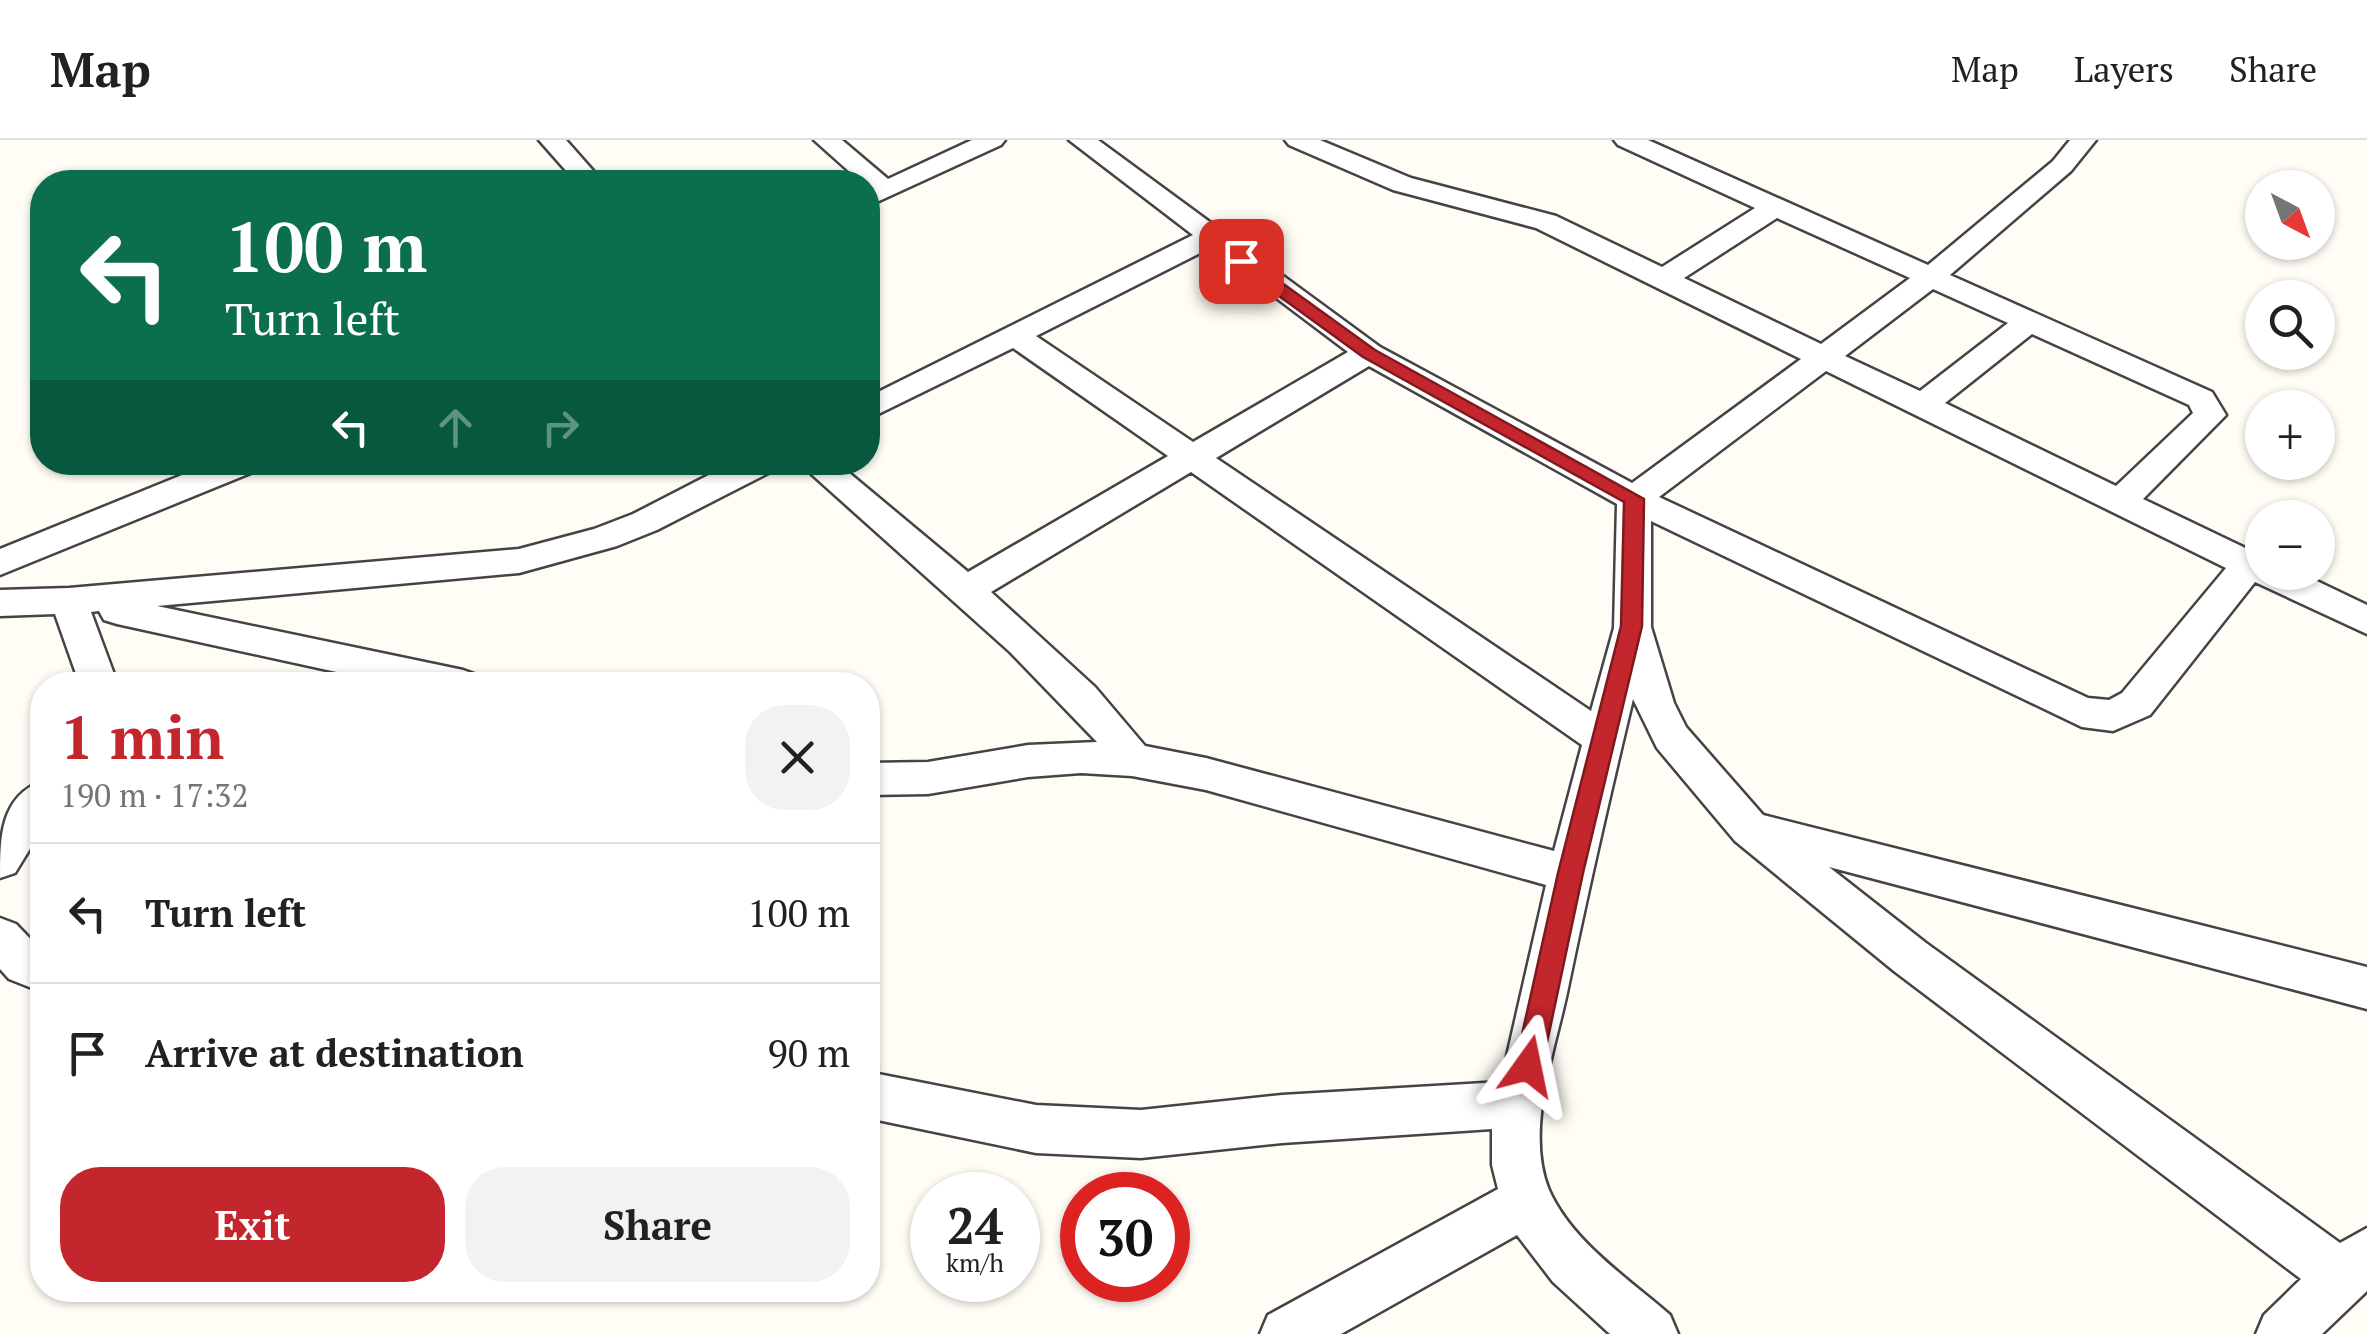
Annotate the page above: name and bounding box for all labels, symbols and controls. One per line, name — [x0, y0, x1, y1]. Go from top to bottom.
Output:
text: Map — [50, 37, 151, 101]
text: Map — [1951, 46, 2019, 92]
text: Layers — [2074, 46, 2174, 92]
text: Share — [2229, 46, 2317, 92]
north arrow — [2245, 170, 2335, 260]
map controls — [2245, 170, 2335, 590]
text: 100 m — [225, 199, 427, 292]
icon: left — [60, 210, 190, 340]
pin — [1199, 219, 1284, 304]
icon: arrive — [1214, 234, 1269, 289]
button: search — [2245, 280, 2335, 370]
text: Turn left — [225, 288, 400, 348]
button: + — [2245, 390, 2335, 480]
icon: left — [323, 400, 378, 455]
icon: ahead — [428, 400, 483, 455]
icon: right — [533, 400, 588, 455]
button: − — [2245, 500, 2335, 590]
text: 1 min — [60, 697, 224, 776]
button: close — [745, 705, 850, 810]
text: 190 m · 17:32 — [60, 774, 248, 816]
icon: left — [60, 886, 115, 941]
text: Turn left — [145, 888, 306, 938]
text: 100 m — [747, 888, 850, 938]
position arrow — [1476, 1014, 1580, 1118]
icon: arrive — [60, 1026, 115, 1081]
text: Arrive at destination — [145, 1028, 524, 1078]
text: 90 m — [767, 1028, 850, 1078]
button: Exit — [60, 1167, 445, 1282]
button: Share — [465, 1167, 850, 1282]
speed limit sign: 30 — [1060, 1172, 1190, 1302]
text: 24 — [947, 1192, 1003, 1258]
text: km/h — [946, 1246, 1004, 1279]

